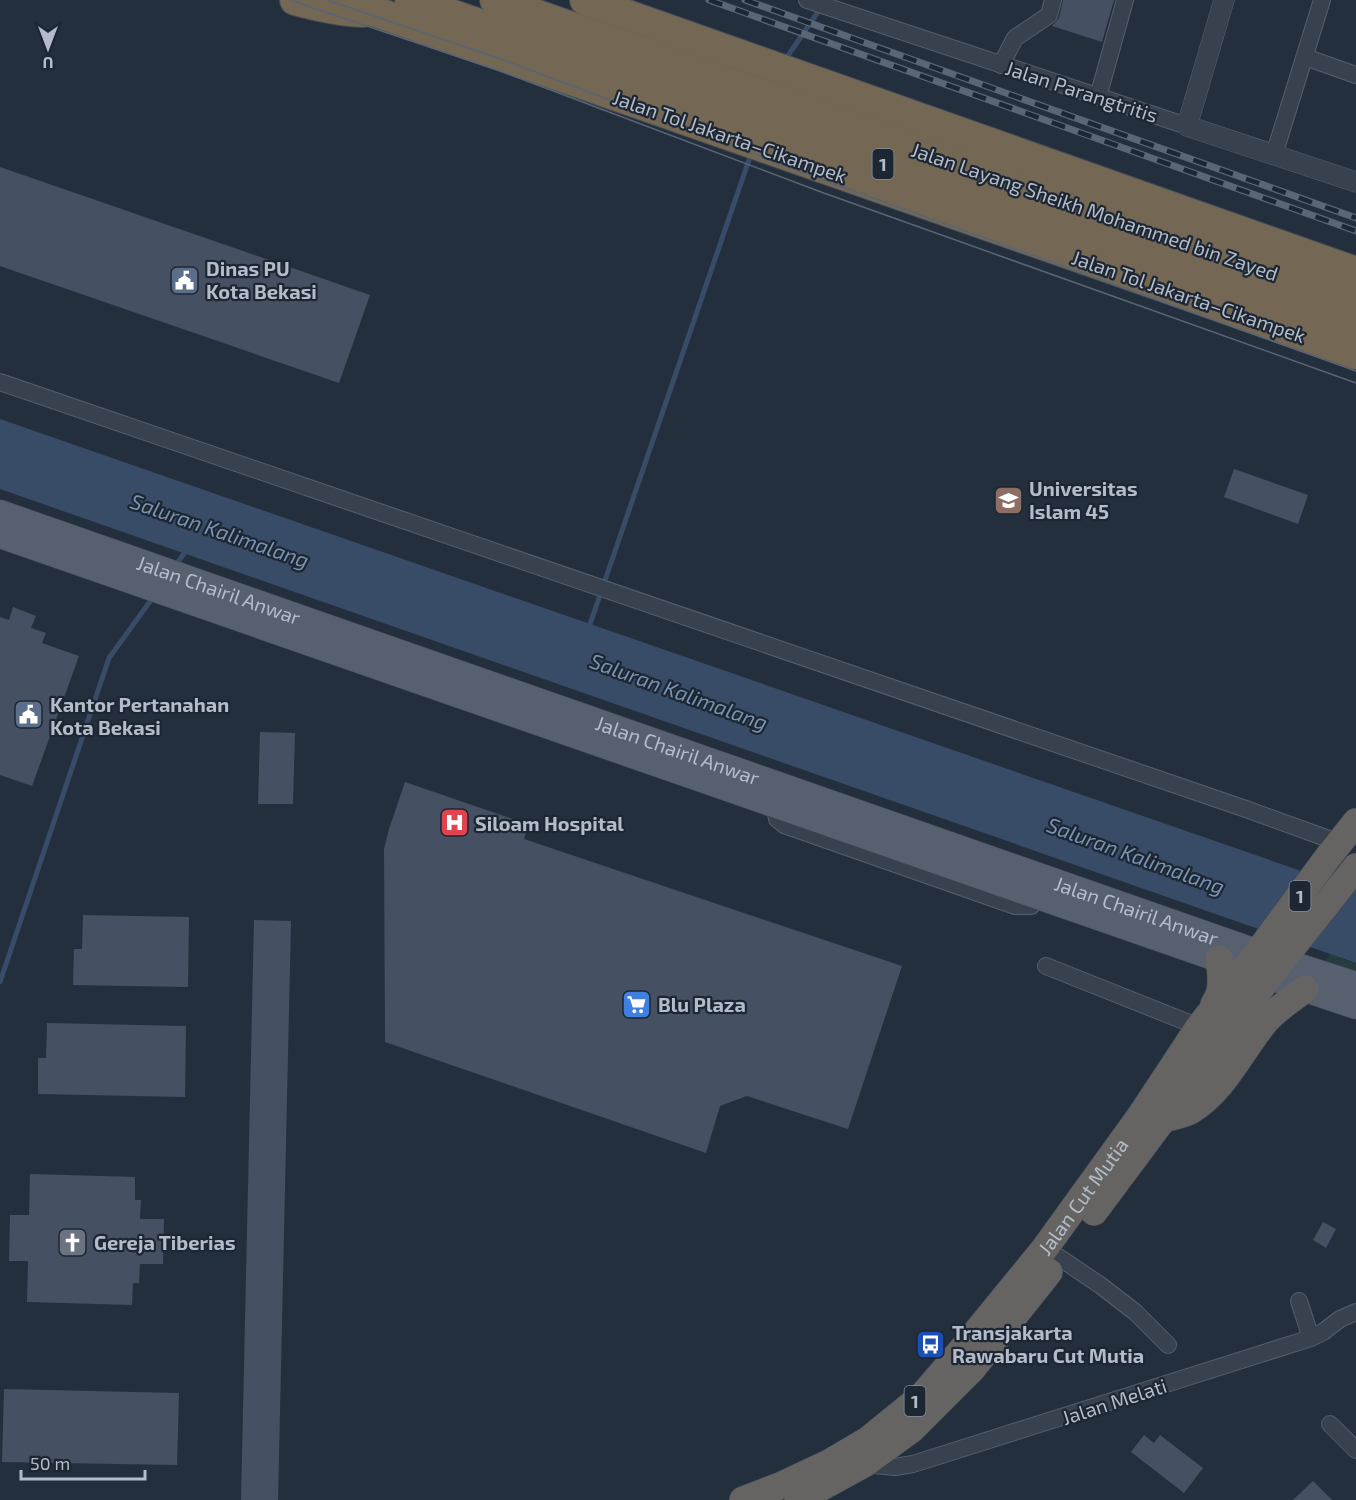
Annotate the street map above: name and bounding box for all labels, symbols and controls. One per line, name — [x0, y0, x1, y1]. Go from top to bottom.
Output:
north arrow — [18, 18, 78, 78]
text: U — [43, 54, 53, 73]
street label: Jalan Parangtritis — [1003, 55, 1161, 127]
street label: Jalan Tol Jakarta–Cikampek — [610, 85, 850, 187]
street label: Jalan Layang Sheikh Mohammed bin Zayed — [909, 137, 1281, 285]
road number: 1 — [872, 149, 894, 179]
street label: Jalan Tol Jakarta–Cikampek — [1069, 245, 1309, 347]
place label: Dinas PU Kota Bekasi — [206, 256, 317, 303]
public building icon: Dinas PU Kota Bekasi — [169, 264, 201, 296]
place label: Universitas Islam 45 — [1029, 476, 1138, 523]
school or university icon: Universitas Islam 45 — [992, 484, 1024, 516]
water label: Saluran Kalimalang — [127, 488, 313, 572]
street label: Jalan Chairil Anwar — [134, 550, 304, 629]
water label: Saluran Kalimalang — [587, 647, 771, 735]
place label: Kantor Pertanahan Kota Bekasi — [50, 692, 229, 739]
public building icon: Kantor Pertanahan Kota Bekasi — [13, 699, 45, 731]
street label: Jalan Chairil Anwar — [593, 710, 763, 790]
hospital icon: Siloam Hospital — [438, 807, 470, 839]
place label: Siloam Hospital — [475, 811, 624, 835]
water label: Saluran Kalimalang — [1044, 811, 1228, 899]
street label: Jalan Chairil Anwar — [1052, 871, 1222, 950]
road number: 1 — [1290, 881, 1310, 911]
supermarket icon: Blu Plaza — [621, 988, 653, 1020]
place label: Blu Plaza — [658, 992, 746, 1016]
street label: Jalan Cut Mutia — [1032, 1133, 1133, 1260]
church icon: Gereja Tiberias — [57, 1226, 89, 1258]
place label: Gereja Tiberias — [94, 1230, 236, 1254]
place label: Transjakarta Rawabaru Cut Mutia — [952, 1320, 1144, 1367]
bus stop icon: Transjakarta Rawabaru Cut Mutia — [915, 1328, 947, 1360]
street label: Jalan Melati — [1059, 1373, 1169, 1429]
road number: 1 — [904, 1386, 926, 1416]
scale bar — [21, 1443, 146, 1481]
text: 50 m — [30, 1452, 70, 1474]

